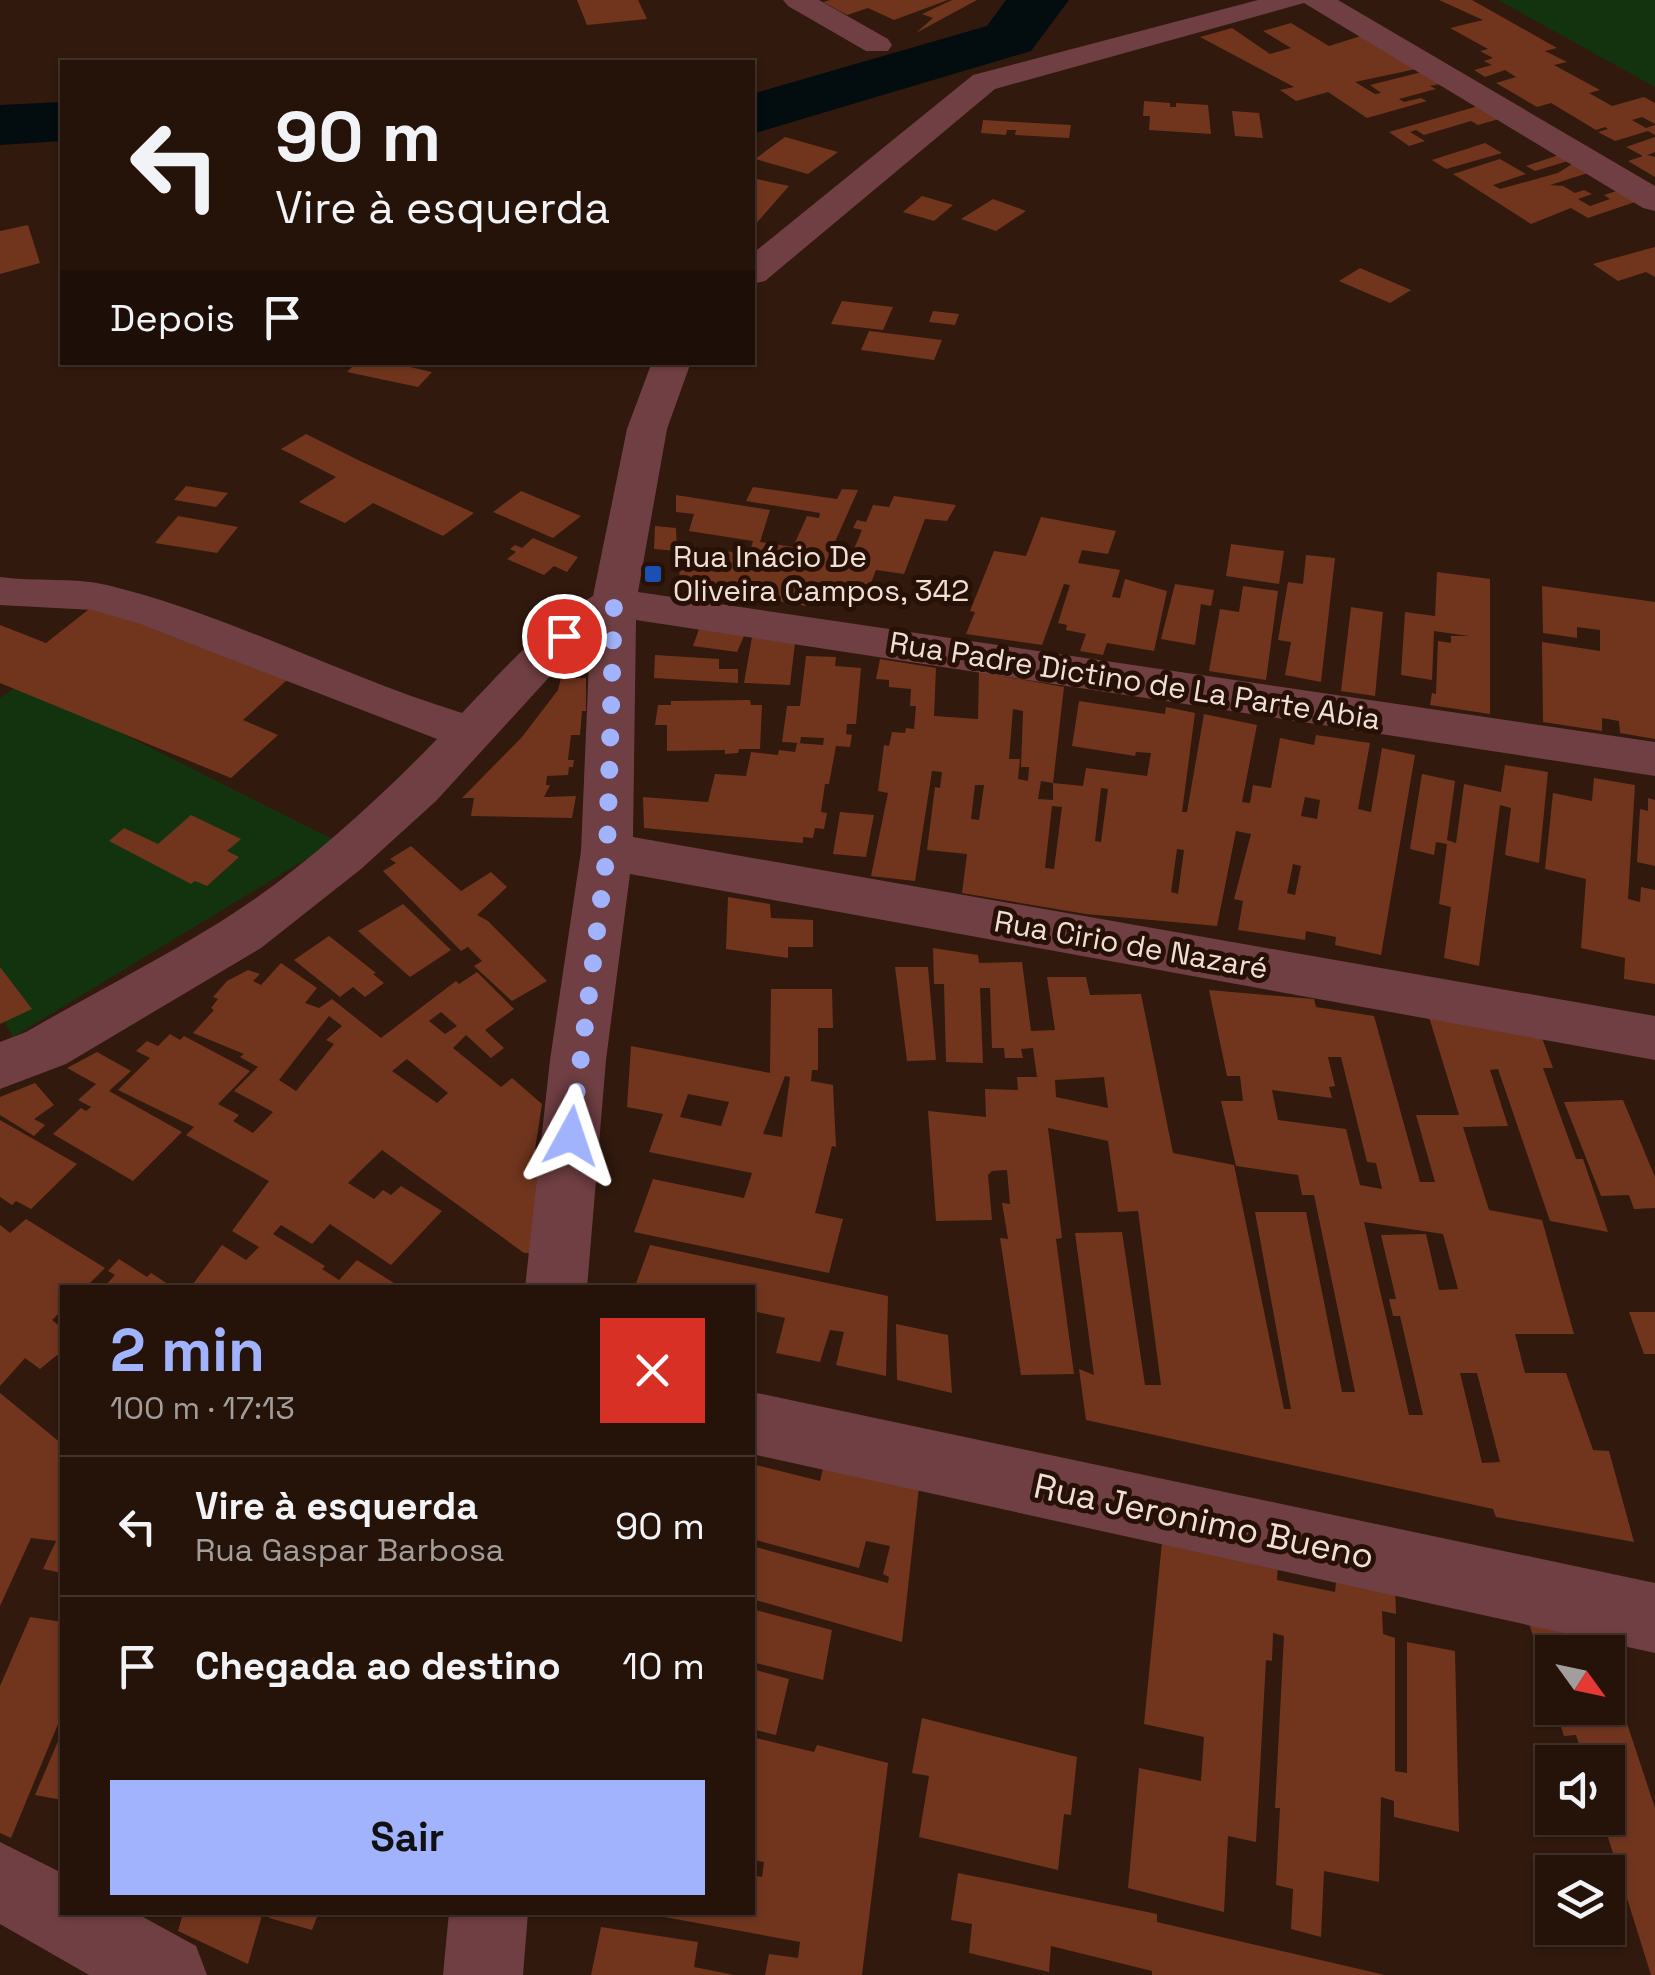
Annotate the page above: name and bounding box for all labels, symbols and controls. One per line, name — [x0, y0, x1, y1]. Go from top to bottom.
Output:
text: 90 m — [275, 92, 441, 181]
icon: left — [110, 100, 240, 230]
text: Vire à esquerda — [275, 179, 610, 236]
icon: arrive — [255, 290, 310, 345]
text: Depois — [110, 294, 235, 342]
place label: Rua Inácio De Oliveira Campos, 342 — [673, 537, 969, 610]
marker: Rua Inácio De Oliveira Campos, 342 — [642, 563, 664, 585]
pin — [522, 594, 607, 679]
icon: arrive — [537, 609, 592, 664]
street label: Rua Padre Dictino de La Parte Abia — [887, 622, 1383, 739]
street label: Rua Cirio de Nazaré — [991, 901, 1271, 988]
position arrow — [519, 1084, 623, 1188]
text: 2 min — [110, 1312, 265, 1389]
button: close — [600, 1318, 705, 1423]
text: 100 m · 17:13 — [110, 1388, 295, 1428]
street label: Rua Jeronimo Bueno — [1030, 1463, 1378, 1579]
text: Vire à esquerda — [195, 1482, 478, 1530]
icon: left — [110, 1499, 165, 1554]
text: 90 m — [615, 1502, 705, 1550]
text: Rua Gaspar Barbosa — [195, 1530, 504, 1570]
north arrow — [1535, 1635, 1625, 1725]
map controls — [1535, 1635, 1625, 1945]
icon: arrive — [110, 1639, 165, 1694]
text: Chegada ao destino — [195, 1642, 561, 1690]
text: 10 m — [622, 1642, 705, 1690]
button: sound — [1535, 1745, 1625, 1835]
button: Sair — [110, 1780, 705, 1895]
button: layers — [1535, 1855, 1625, 1945]

